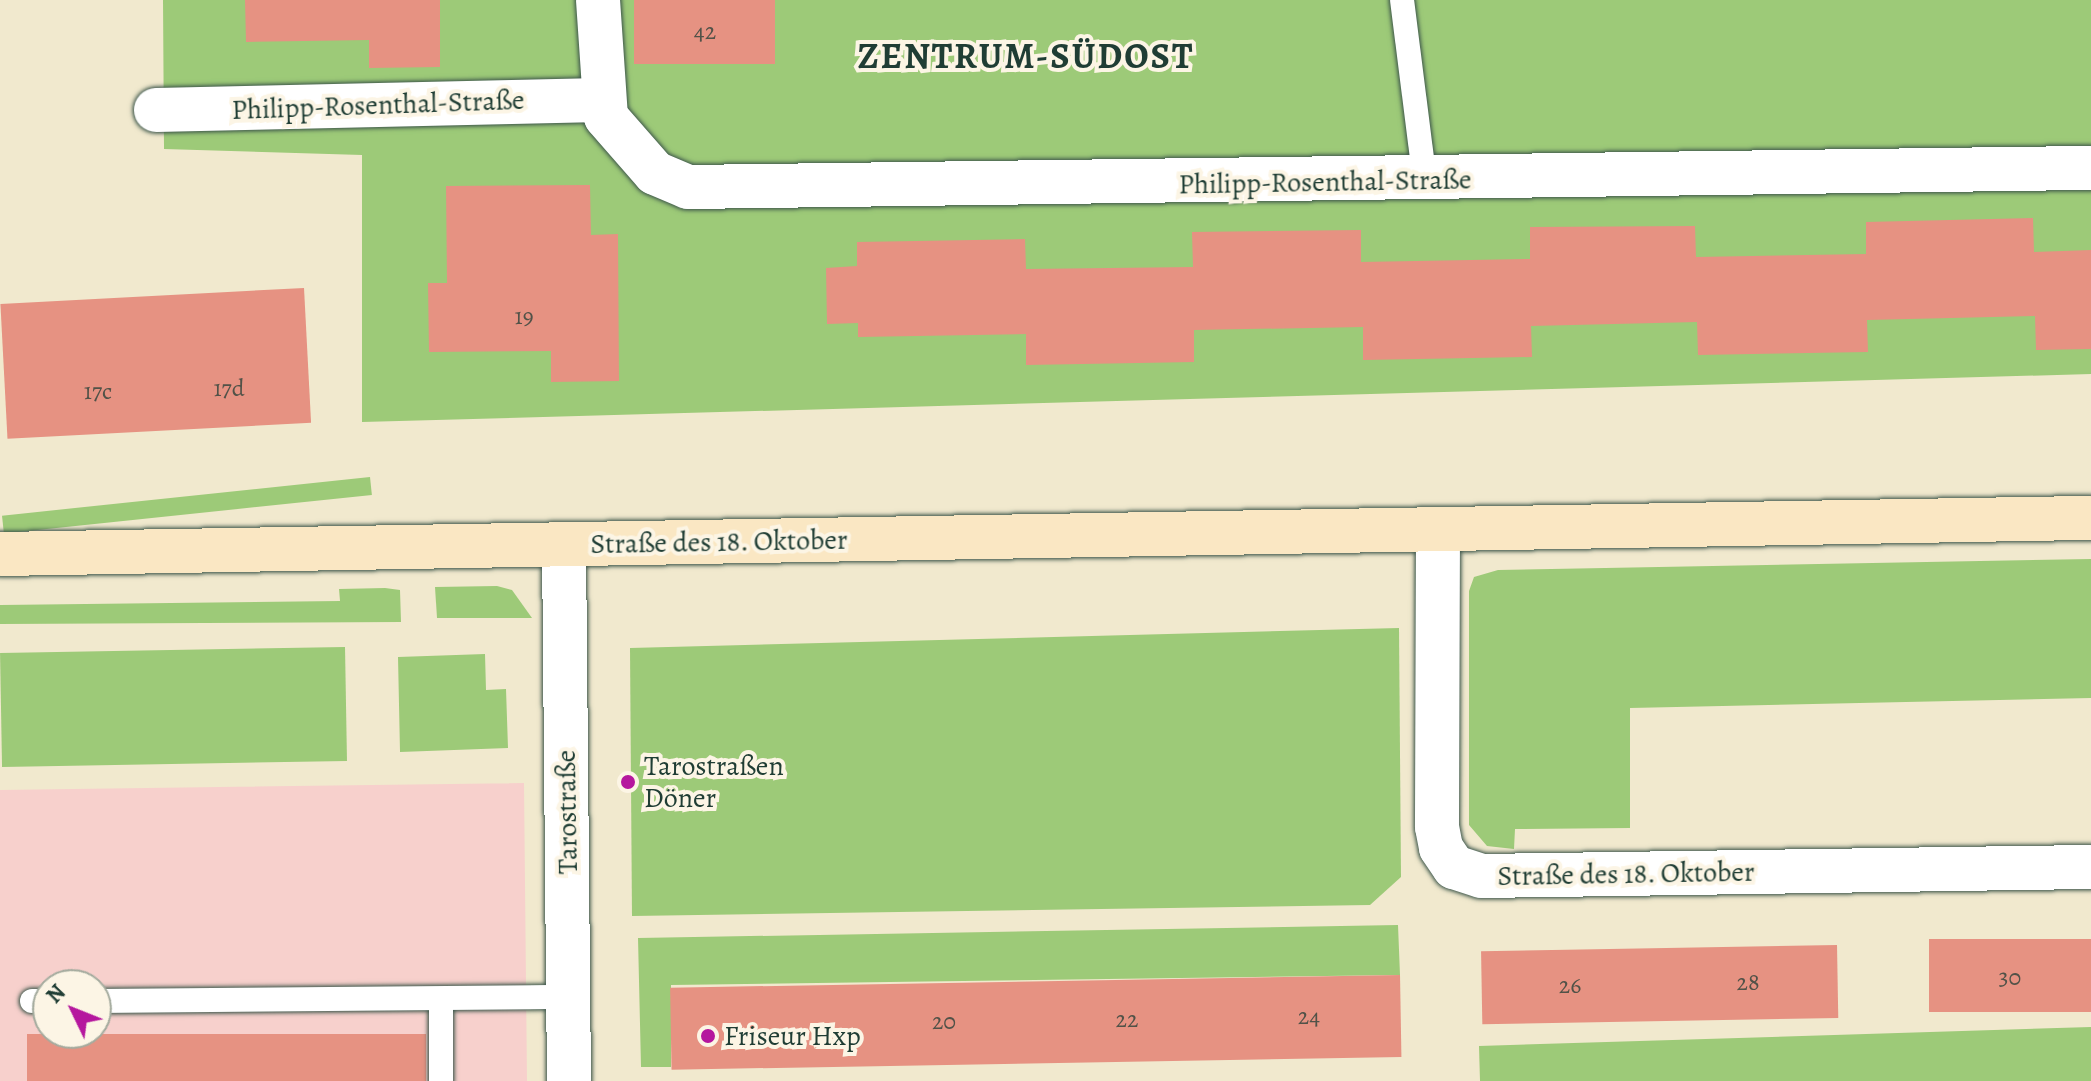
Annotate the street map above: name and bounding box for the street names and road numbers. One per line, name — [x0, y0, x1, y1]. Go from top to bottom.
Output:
street label: Philipp-Rosenthal-Straße — [231, 83, 525, 127]
street label: Philipp-Rosenthal-Straße — [1178, 163, 1472, 201]
street label: Straße des 18. Oktober — [590, 523, 848, 561]
street label: Tarostraße — [549, 750, 585, 874]
street label: Straße des 18. Oktober — [1497, 855, 1755, 893]

